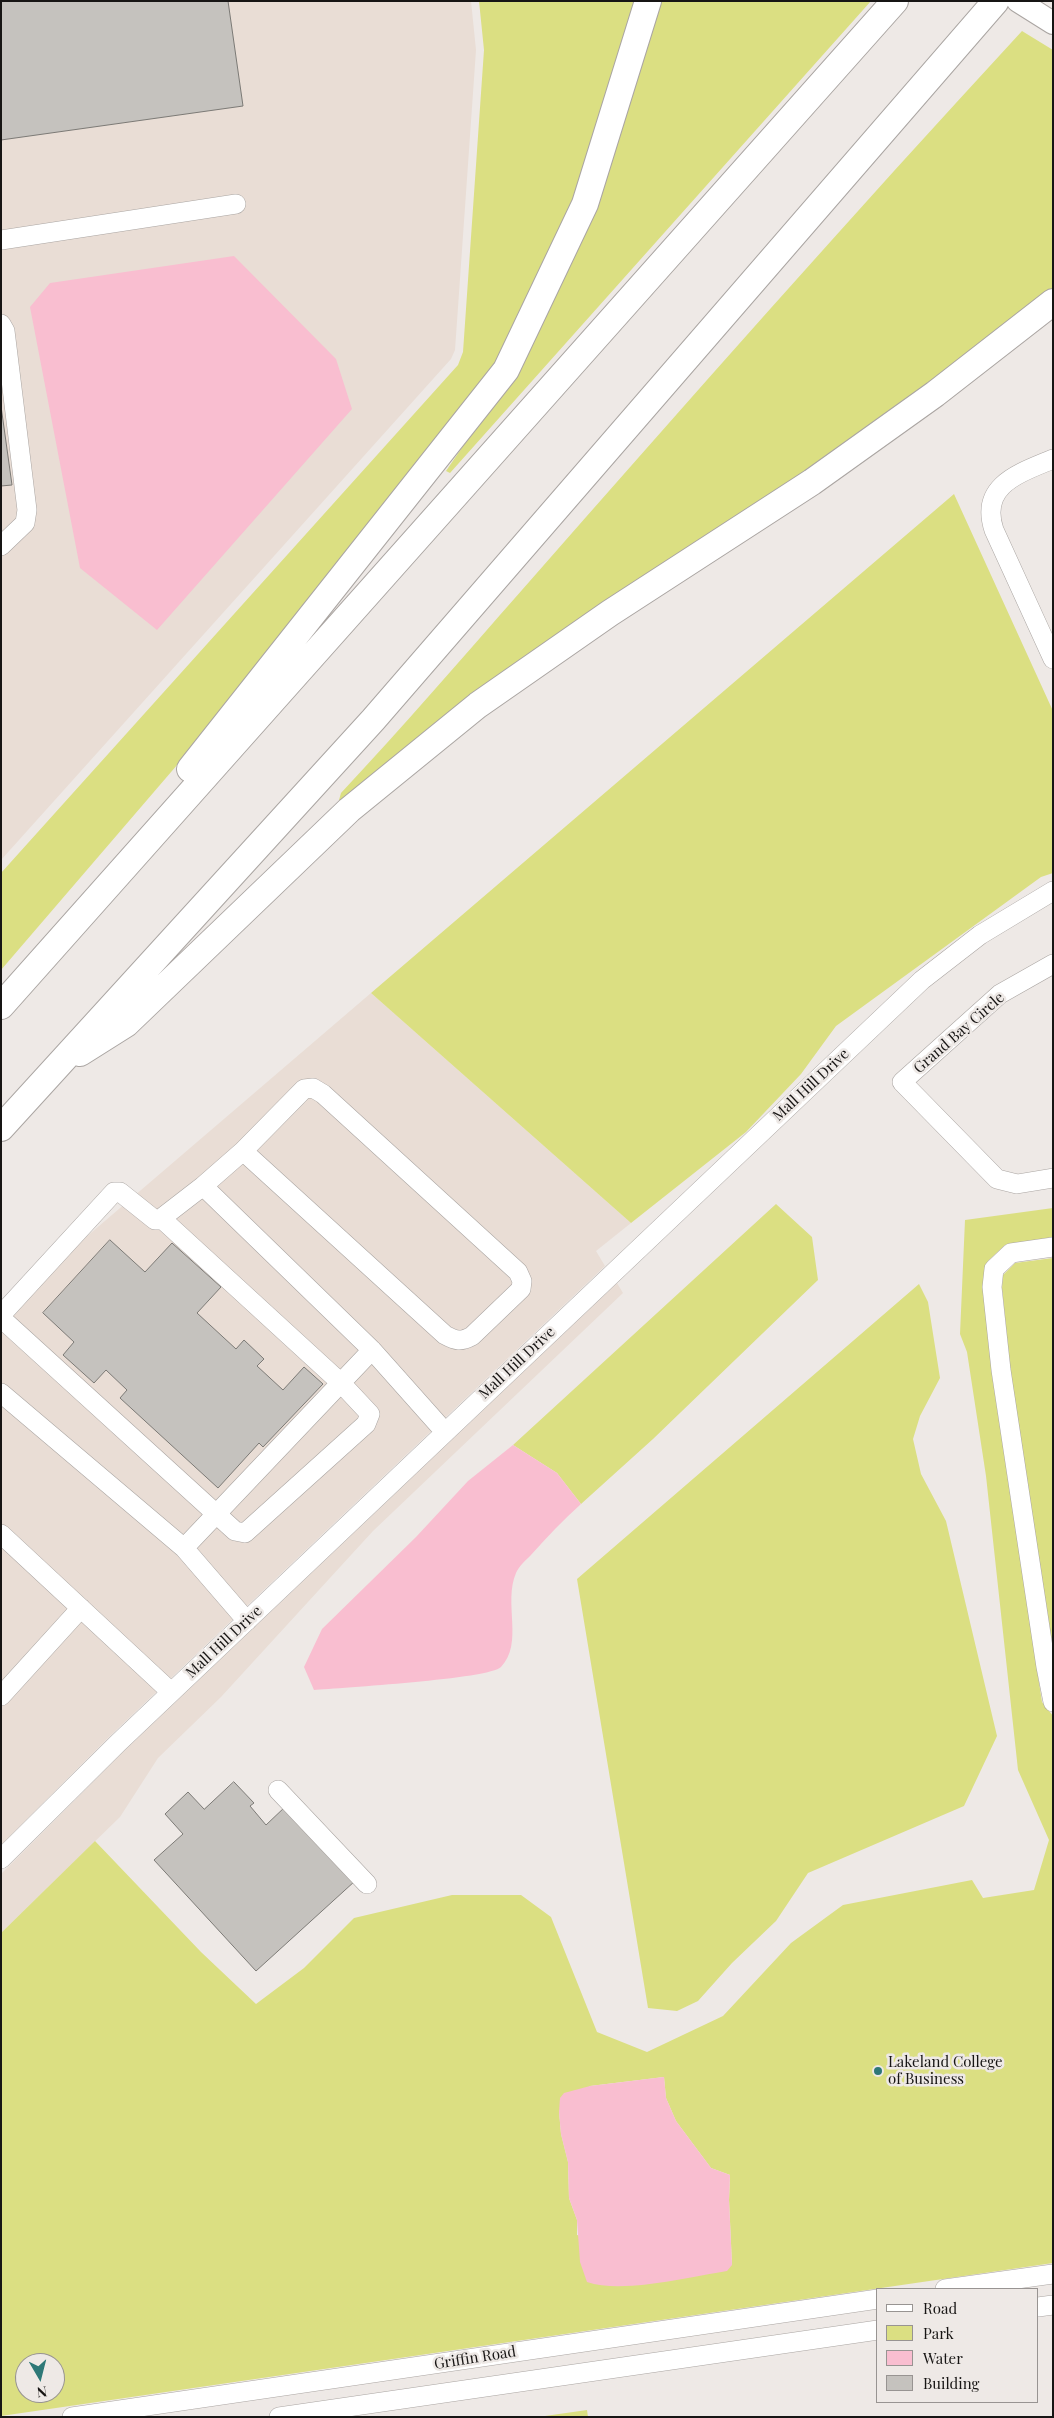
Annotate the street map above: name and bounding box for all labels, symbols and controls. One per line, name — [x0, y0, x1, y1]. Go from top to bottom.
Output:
street label: Grand Bay Circle — [910, 989, 1008, 1077]
street label: Mall Hill Drive — [769, 1045, 853, 1125]
street label: Mall Hill Drive — [475, 1323, 559, 1403]
street label: Mall Hill Drive — [182, 1602, 266, 1682]
place label: Lakeland College of Business — [888, 2053, 1003, 2088]
marker: Lakeland College of Business — [872, 2065, 884, 2077]
legend — [876, 2288, 1039, 2403]
text: Road — [923, 2298, 957, 2318]
text: Park — [923, 2323, 954, 2343]
street label: Griffin Road — [433, 2343, 517, 2373]
text: Water — [923, 2348, 963, 2368]
north arrow — [15, 2353, 65, 2403]
text: Building — [923, 2373, 979, 2393]
text: N — [36, 2382, 48, 2402]

